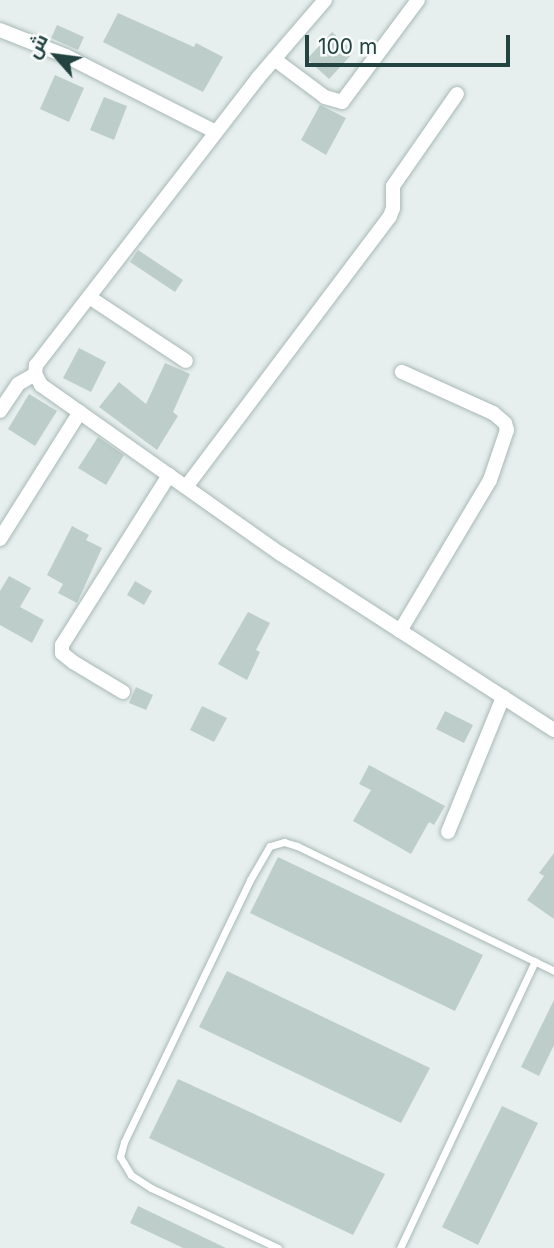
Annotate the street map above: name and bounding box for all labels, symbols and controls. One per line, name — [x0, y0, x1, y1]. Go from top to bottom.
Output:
north arrow — [21, 21, 91, 91]
scale bar — [309, 21, 514, 65]
text: ش — [21, 30, 53, 62]
text: 100 m — [318, 34, 377, 59]

